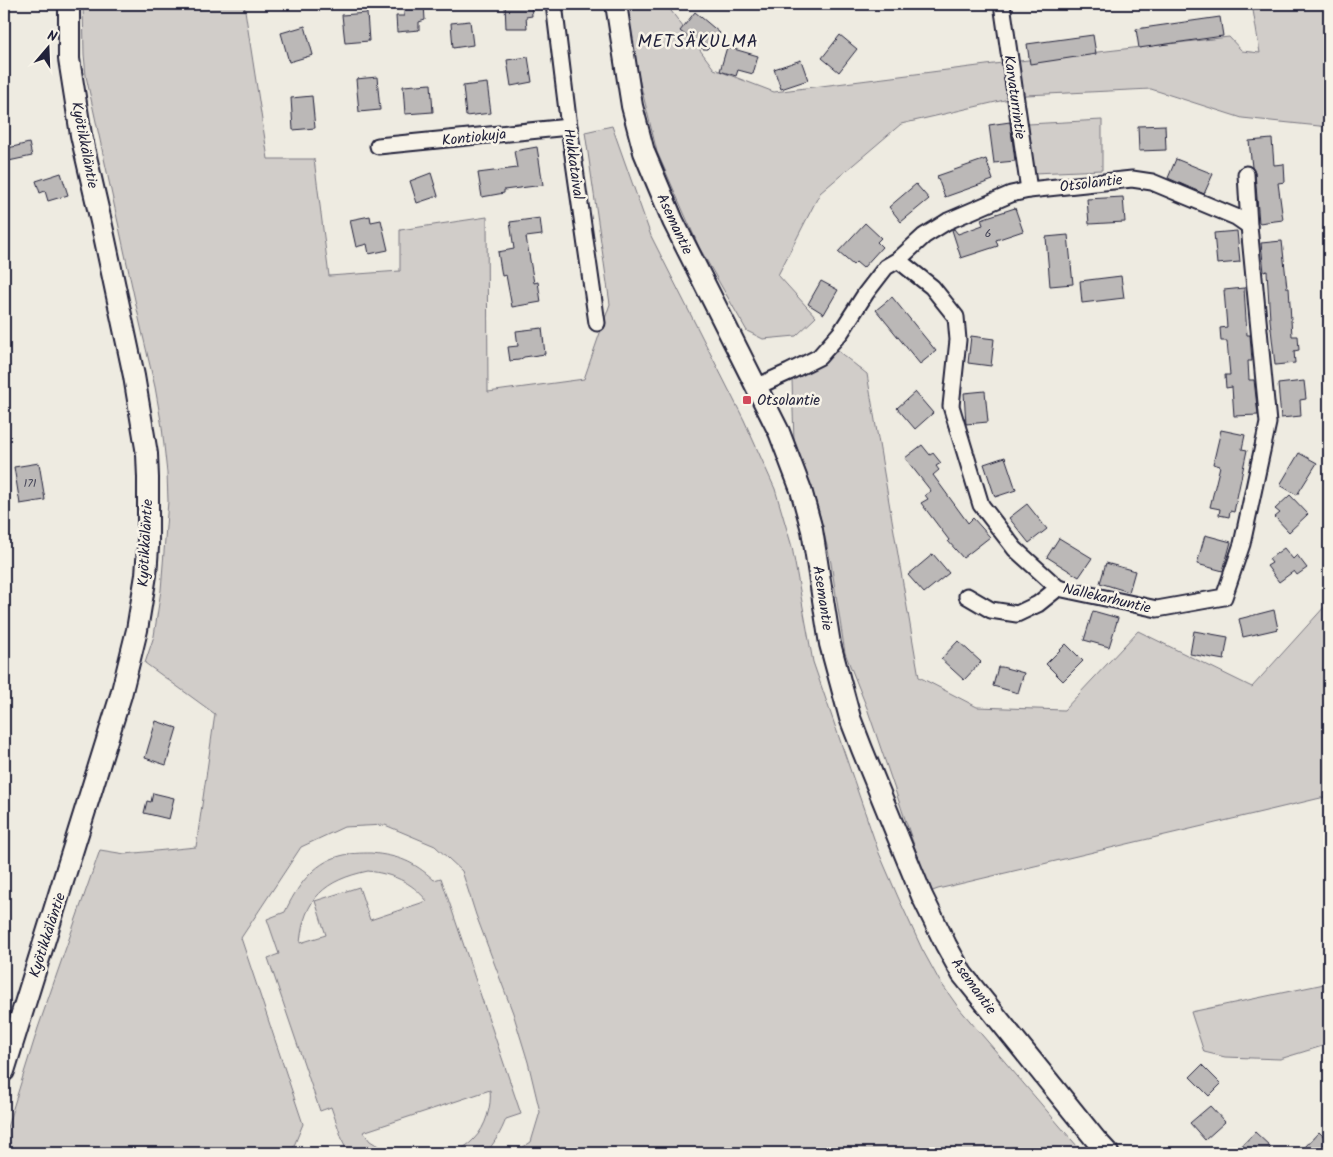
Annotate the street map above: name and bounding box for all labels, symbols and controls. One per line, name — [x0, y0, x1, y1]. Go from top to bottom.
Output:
north arrow — [22, 22, 72, 72]
text: N — [44, 25, 60, 49]
district label: METSÄKULMA — [637, 28, 759, 57]
street label: Karvaturrintie — [996, 53, 1032, 141]
street label: Kyötikkäläntie — [64, 100, 104, 191]
street label: Kontiokuja — [441, 123, 508, 153]
street label: Hukkataival — [556, 127, 590, 202]
street label: Otsolantie — [1058, 168, 1124, 200]
street label: Asemantie — [649, 190, 699, 259]
house number: 6 — [985, 224, 991, 243]
place label: Otsolantie — [757, 389, 820, 413]
marker: Otsolantie — [741, 394, 753, 406]
house number: 171 — [23, 474, 37, 493]
street label: Kyötikkäläntie — [132, 498, 160, 588]
street label: Asemantie — [805, 564, 839, 633]
street label: Nallekarhuntie — [1060, 577, 1153, 621]
street label: Kyötikkäläntie — [23, 889, 73, 981]
street label: Asemantie — [944, 953, 1002, 1020]

